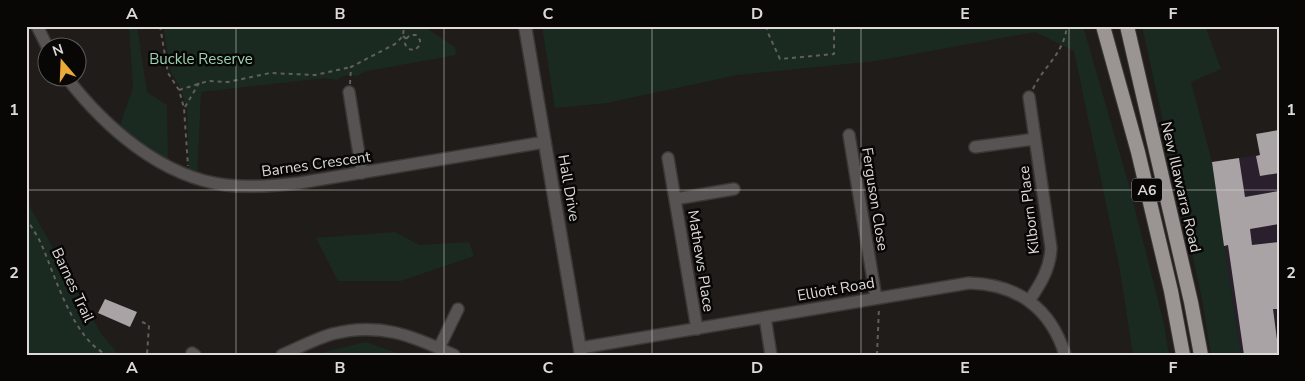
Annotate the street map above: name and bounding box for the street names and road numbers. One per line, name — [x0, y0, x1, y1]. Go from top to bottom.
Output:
street label: New Illawarra Road — [1156, 120, 1206, 254]
street label: Barnes Crescent — [260, 146, 373, 182]
street label: Ferguson Close — [857, 146, 893, 252]
street label: Hall Drive — [553, 153, 585, 223]
street label: Kilborn Place — [1014, 165, 1044, 255]
road number: A6 — [1132, 178, 1162, 202]
street label: Mathews Place — [683, 209, 719, 313]
street label: Barnes Trail — [47, 244, 99, 326]
street label: Elliott Road — [796, 272, 876, 306]

